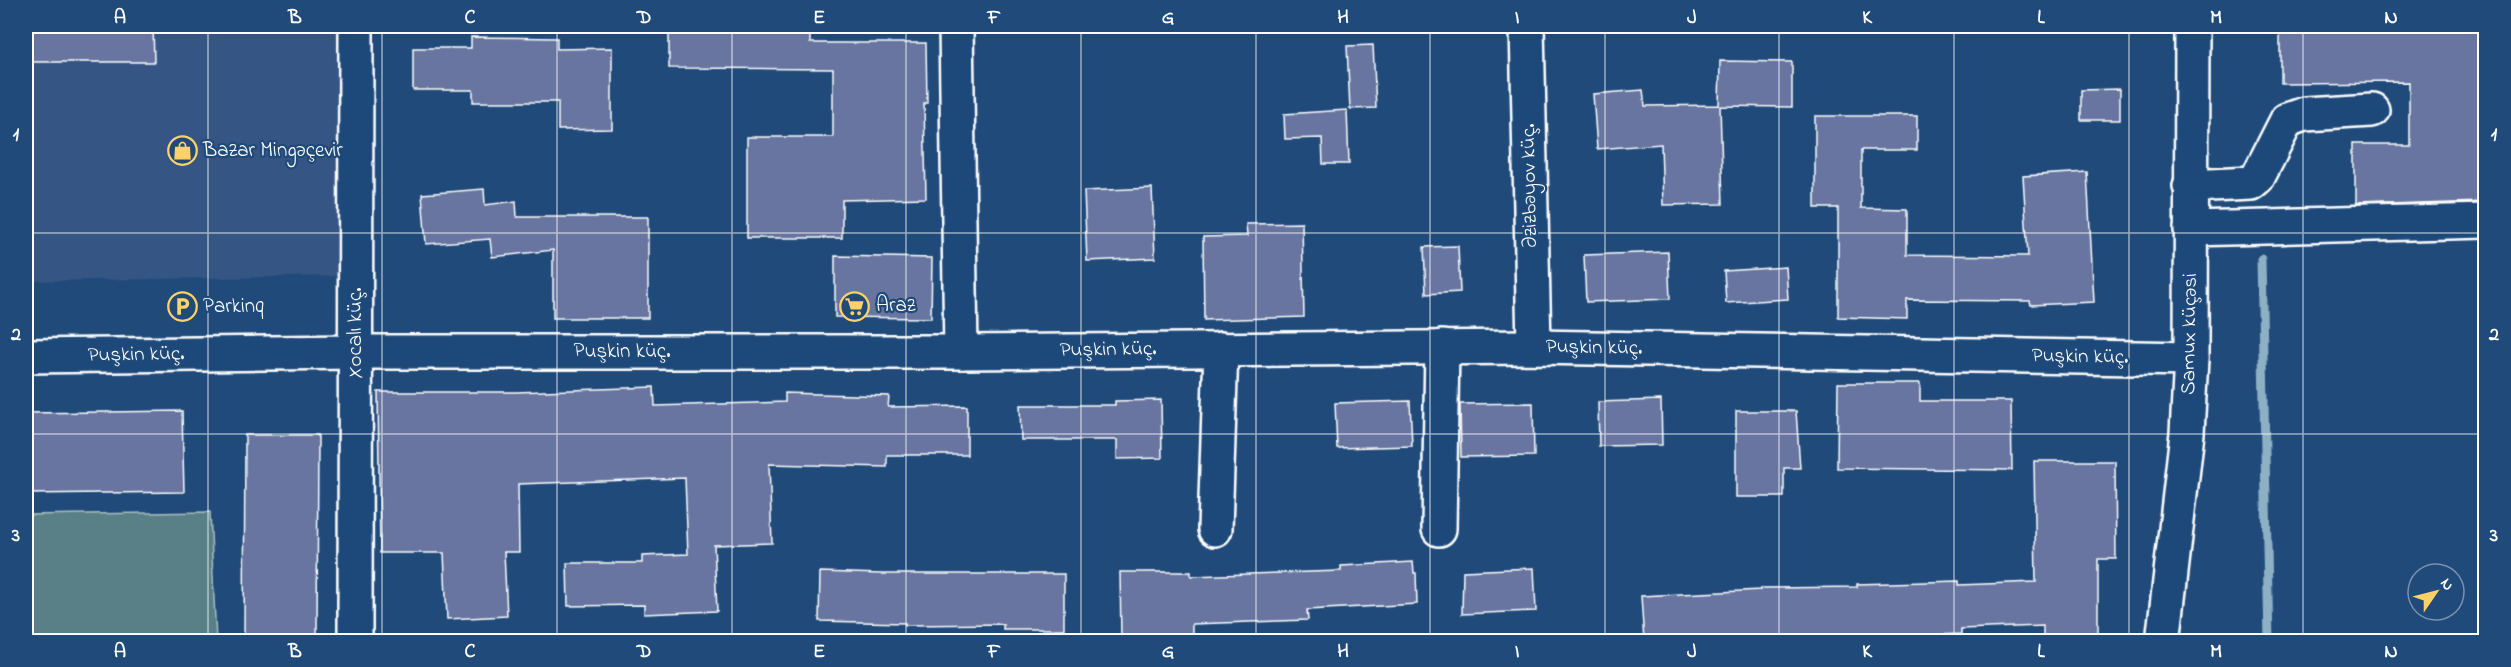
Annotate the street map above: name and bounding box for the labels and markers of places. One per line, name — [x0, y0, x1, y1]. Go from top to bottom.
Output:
shop icon: Bazar Mingəçevir — [166, 135, 198, 167]
place label: Bazar Mingəçevir — [202, 136, 343, 168]
supermarket icon: Araz — [839, 290, 871, 322]
parking icon: Parkinq — [166, 291, 198, 323]
place label: Araz — [876, 291, 916, 321]
place label: Parkinq — [203, 292, 264, 322]

